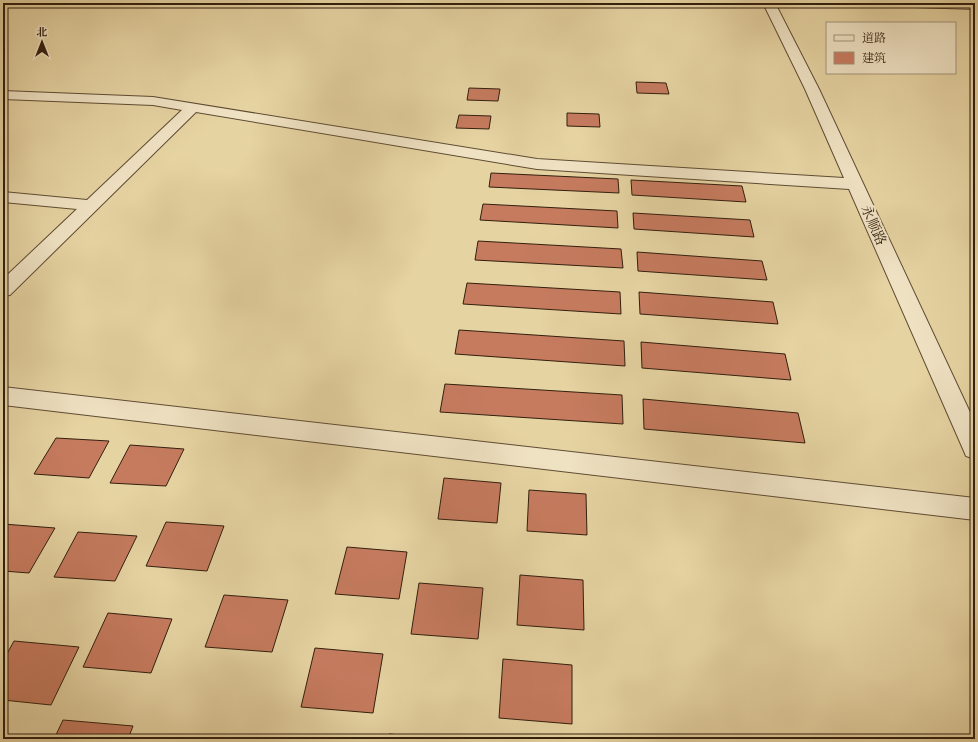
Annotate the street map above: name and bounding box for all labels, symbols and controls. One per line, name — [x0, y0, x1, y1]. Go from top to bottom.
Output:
north arrow — [22, 22, 62, 62]
legend — [826, 22, 956, 74]
text: 北 — [37, 26, 48, 40]
text: 道路 — [862, 31, 886, 46]
text: 建筑 — [862, 51, 886, 66]
street label: 永顺路 — [856, 203, 890, 248]

